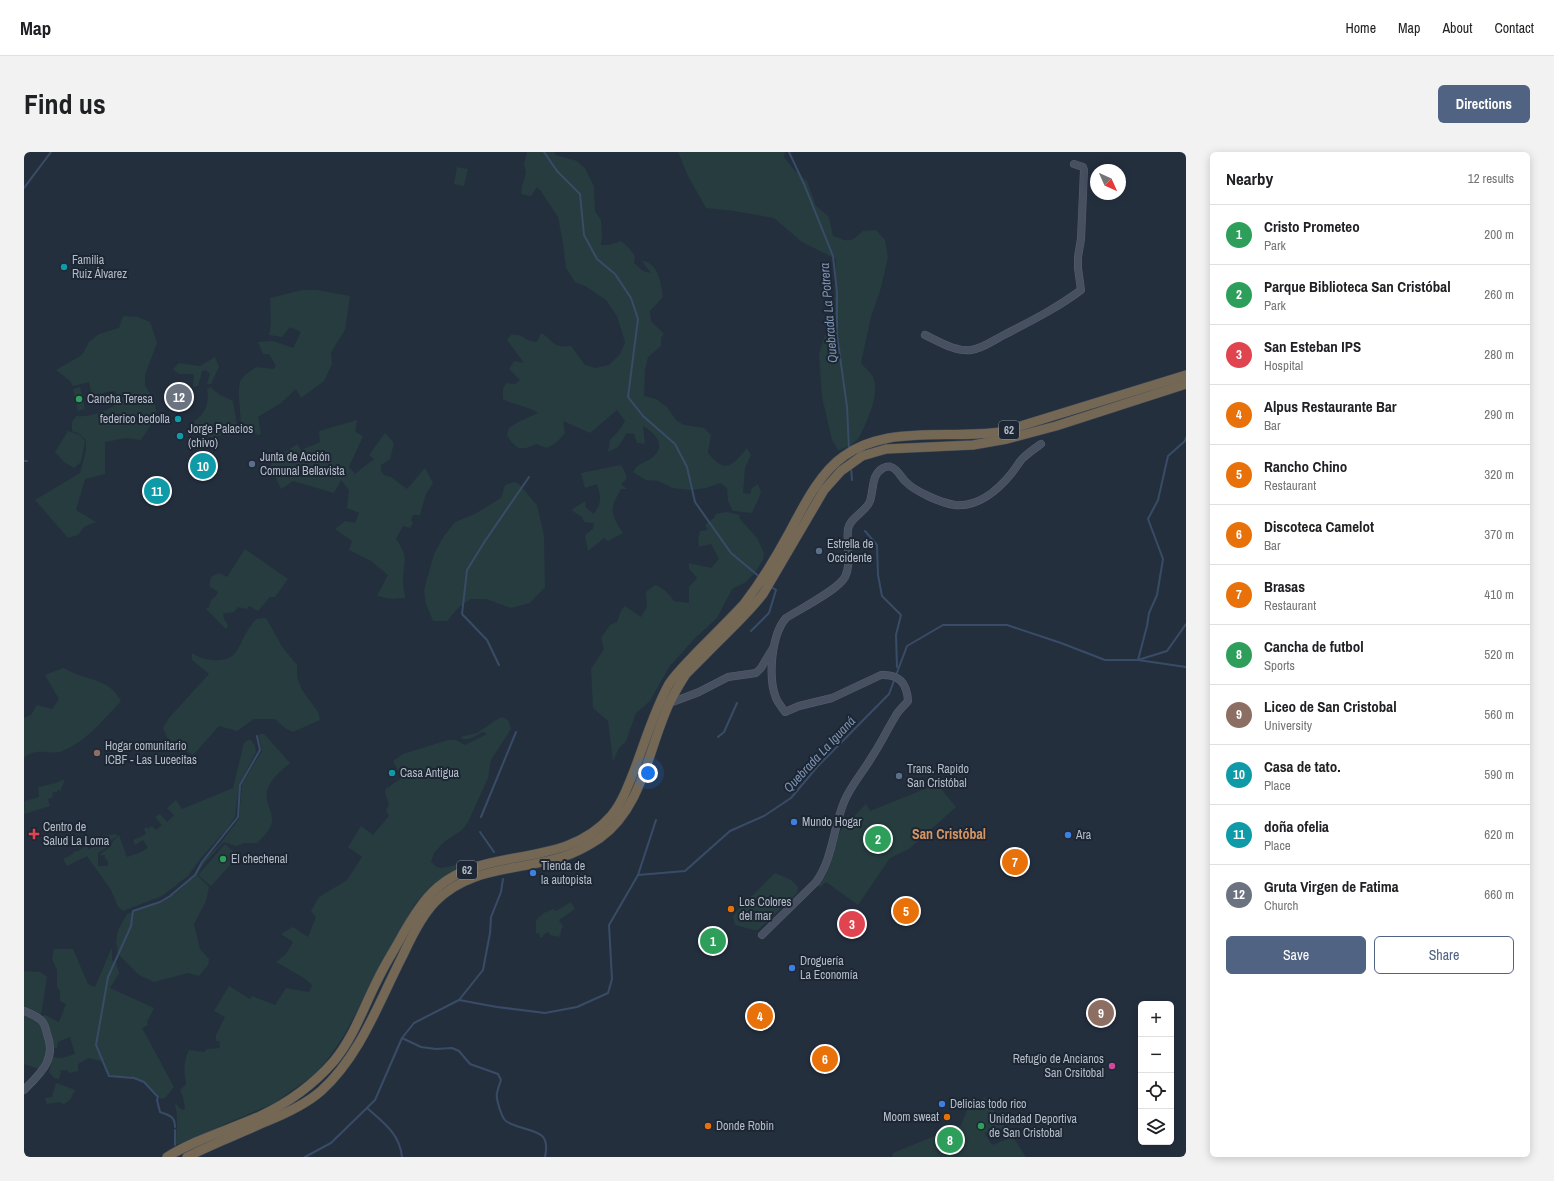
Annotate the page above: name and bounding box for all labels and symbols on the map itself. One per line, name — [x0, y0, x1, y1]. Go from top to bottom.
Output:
north arrow — [1090, 164, 1126, 200]
place label: Familia Ruiz Álvarez — [72, 252, 127, 282]
marker: Familia Ruiz Álvarez — [59, 262, 69, 272]
water label: Quebrada La Potrera — [816, 262, 841, 364]
pin: 12 — [166, 382, 192, 412]
place label: Cancha Teresa — [87, 391, 154, 407]
marker: Cancha Teresa — [74, 394, 84, 404]
place label: federico bedolla — [100, 411, 171, 427]
marker: federico bedolla — [173, 414, 183, 424]
place label: Jorge Palacios (chivo) — [188, 421, 253, 451]
road number: 62 — [999, 421, 1019, 439]
marker: Jorge Palacios (chivo) — [175, 431, 185, 441]
place label: Junta de Acción Comunal Bellavista — [260, 449, 345, 479]
pin: 10 — [190, 451, 216, 481]
marker: Junta de Acción Comunal Bellavista — [247, 459, 257, 469]
pin: 11 — [144, 476, 170, 506]
place label: Estrella de Occidente — [827, 536, 874, 566]
marker: Estrella de Occidente — [814, 546, 824, 556]
water label: Quebrada La Iguaná — [780, 713, 859, 796]
place label: Hogar comunitario ICBF - Las Lucecitas — [105, 738, 197, 768]
marker: Hogar comunitario ICBF - Las Lucecitas — [92, 748, 102, 758]
place label: Trans. Rapido San Cristóbal — [907, 761, 969, 791]
your location — [638, 763, 658, 783]
place label: Casa Antigua — [400, 765, 460, 781]
marker: Casa Antigua — [387, 768, 397, 778]
marker: Trans. Rapido San Cristóbal — [894, 771, 904, 781]
place label: Mundo Hogar — [802, 814, 862, 830]
marker: Mundo Hogar — [789, 817, 799, 827]
place label: Centro de Salud La Loma — [43, 819, 110, 849]
pin: 2 — [865, 824, 891, 854]
district label: San Cristóbal — [912, 825, 986, 843]
place label: Ara — [1075, 827, 1092, 843]
marker: Centro de Salud La Loma — [28, 828, 40, 840]
marker: Ara — [1063, 830, 1073, 840]
pin: 7 — [1002, 847, 1028, 877]
place label: El chechenal — [231, 851, 287, 867]
marker: El chechenal — [218, 854, 228, 864]
place label: Tienda de la autopista — [541, 858, 592, 888]
road number: 62 — [457, 861, 477, 879]
marker: Tienda de la autopista — [528, 868, 538, 878]
place label: Los Colores del mar — [739, 894, 792, 924]
pin: 5 — [893, 896, 919, 926]
marker: Los Colores del mar — [726, 904, 736, 914]
pin: 3 — [839, 909, 865, 939]
pin: 1 — [700, 926, 726, 956]
place label: Droguería La Economía — [800, 953, 859, 983]
marker: Droguería La Economía — [787, 963, 797, 973]
pin: 9 — [1088, 998, 1114, 1028]
pin: 4 — [747, 1001, 773, 1031]
pin: 6 — [812, 1044, 838, 1074]
place label: Refugio de Ancianos San Crsitobal — [1013, 1051, 1104, 1081]
marker: Refugio de Ancianos San Crsitobal — [1107, 1061, 1117, 1071]
place label: Delicias todo rico — [950, 1096, 1027, 1112]
marker: Delicias todo rico — [937, 1099, 947, 1109]
place label: Moom sweat — [883, 1109, 939, 1125]
place label: Unidadad Deportiva de San Cristobal — [989, 1111, 1078, 1141]
marker: Moom sweat — [942, 1112, 952, 1122]
place label: Donde Robin — [716, 1118, 774, 1134]
marker: Donde Robin — [703, 1121, 713, 1131]
marker: Unidadad Deportiva de San Cristobal — [976, 1121, 986, 1131]
pin: 8 — [937, 1125, 963, 1155]

